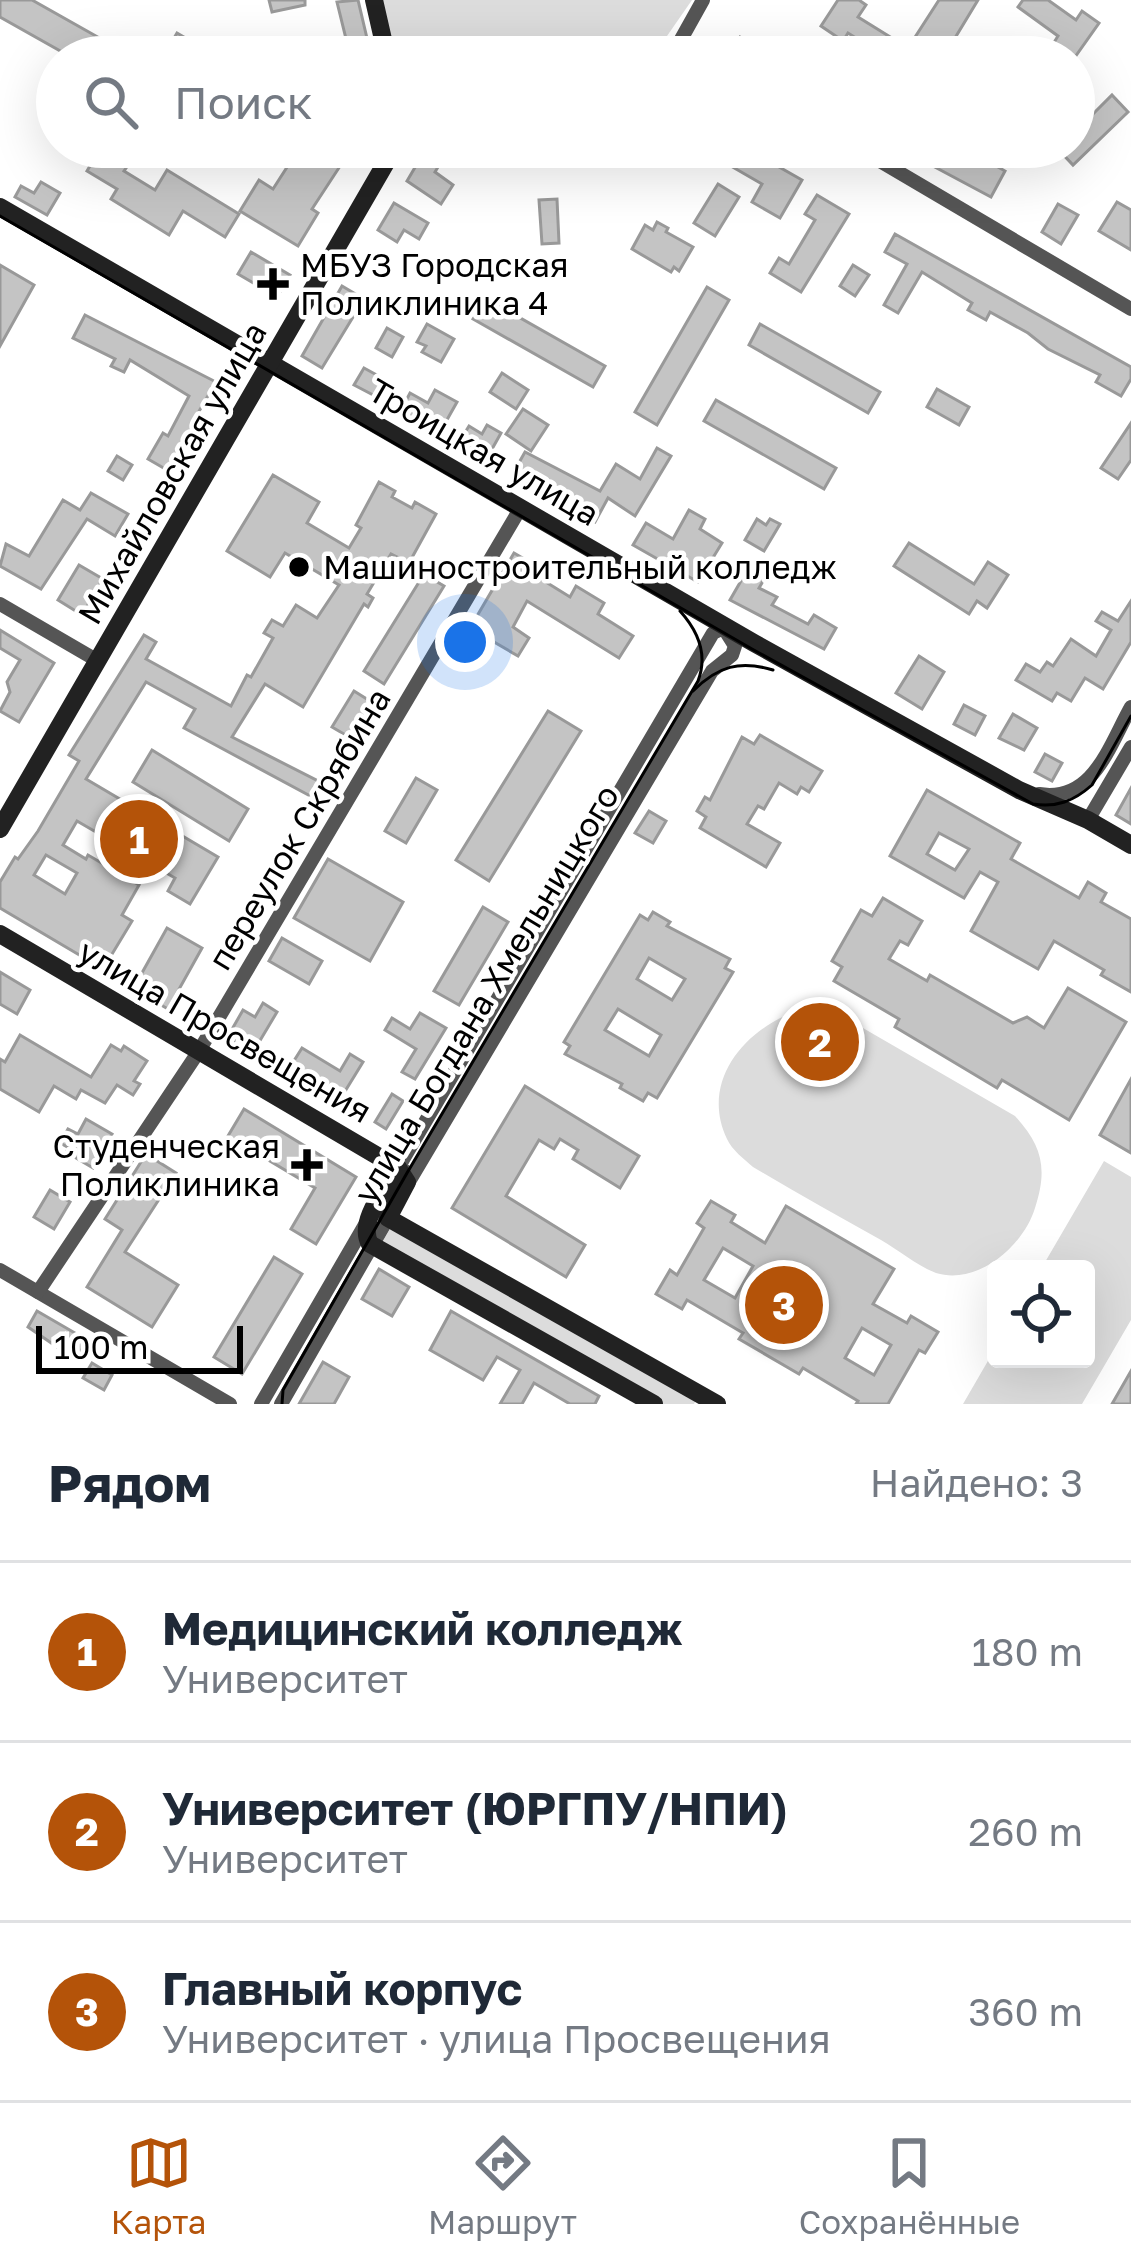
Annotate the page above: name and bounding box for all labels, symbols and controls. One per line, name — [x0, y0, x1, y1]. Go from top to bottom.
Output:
search box — [36, 36, 1095, 168]
icon: search — [78, 69, 144, 135]
text: Поиск — [174, 75, 313, 129]
place label: МБУЗ Городская Поликлиника 4 — [300, 245, 569, 322]
marker: МБУЗ Городская Поликлиника 4 — [257, 268, 289, 300]
street label: Михайловская улица — [69, 315, 274, 631]
street label: Троицкая улица — [362, 370, 606, 533]
place label: Машиностроительный колледж — [323, 547, 837, 586]
marker: Машиностроительный колледж — [286, 554, 312, 580]
your location — [435, 612, 495, 672]
street label: переулок Скрябина — [199, 681, 398, 976]
street label: улица Богдана Хмельницкого — [345, 778, 626, 1210]
pin: 1 — [100, 794, 178, 884]
street label: улица Просвещения — [72, 931, 379, 1130]
pin: 2 — [781, 997, 859, 1087]
place label: Студенческая Поликлиника — [52, 1126, 280, 1203]
marker: Студенческая Поликлиника — [291, 1149, 323, 1181]
pin: 3 — [745, 1260, 823, 1350]
map controls — [987, 1260, 1095, 1368]
button: locate — [987, 1260, 1095, 1368]
scale bar — [36, 1320, 243, 1373]
text: 100 m — [54, 1327, 148, 1366]
text: Рядом — [48, 1452, 211, 1513]
text: Найдено: 3 — [870, 1459, 1083, 1506]
text: Медицинский колледж — [162, 1601, 683, 1655]
text: 1 — [77, 1628, 97, 1675]
text: 180 m — [972, 1628, 1083, 1675]
text: Университет — [162, 1655, 408, 1702]
text: Университет (ЮРГПУ/НПИ) — [162, 1781, 788, 1835]
text: 2 — [75, 1808, 99, 1855]
text: 260 m — [968, 1808, 1083, 1855]
text: Университет — [162, 1835, 408, 1882]
text: Главный корпус — [162, 1961, 522, 2015]
text: 3 — [75, 1988, 99, 2035]
text: 360 m — [968, 1988, 1083, 2035]
text: Университет · улица Просвещения — [162, 2015, 831, 2062]
tab: Карта — [111, 2130, 206, 2241]
tab: Маршрут — [428, 2130, 577, 2241]
tab: Сохранённые — [799, 2130, 1020, 2241]

